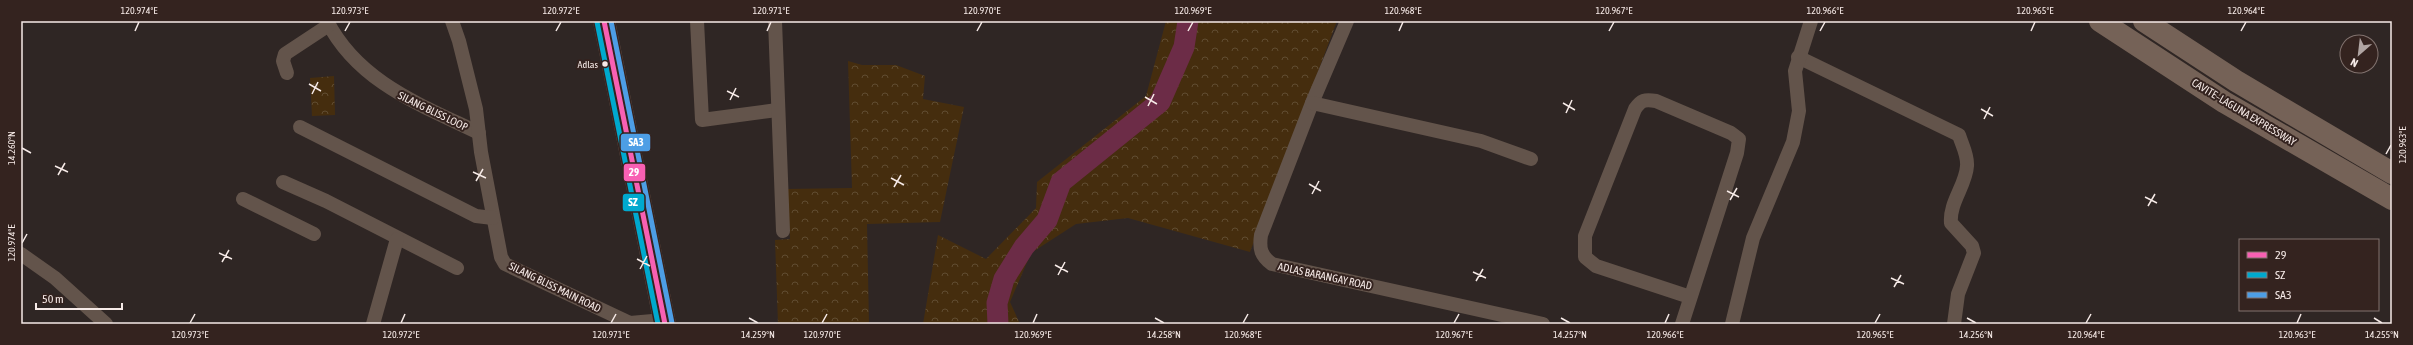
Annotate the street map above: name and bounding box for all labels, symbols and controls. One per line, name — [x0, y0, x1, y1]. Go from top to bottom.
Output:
text: 120.974°E — [121, 5, 158, 16]
text: 120.973°E — [332, 5, 369, 16]
text: 120.972°E — [543, 5, 580, 16]
text: 120.971°E — [753, 5, 790, 16]
text: 120.970°E — [964, 5, 1001, 16]
text: 120.969°E — [1175, 5, 1212, 16]
text: 120.968°E — [1385, 5, 1422, 16]
text: 120.967°E — [1596, 5, 1633, 16]
text: 120.966°E — [1807, 5, 1844, 16]
text: 120.965°E — [2017, 5, 2054, 16]
text: 120.964°E — [2228, 5, 2265, 16]
north arrow — [2339, 34, 2379, 74]
text: N — [2349, 56, 2360, 70]
place label: Adlas — [578, 59, 598, 70]
marker: Adlas — [600, 59, 610, 69]
street label: CAVITE–LAGUNA EXPRESSWAY — [2190, 76, 2298, 148]
street label: SILANG BLISS LOOP — [396, 89, 470, 133]
text: 120.963°E — [2397, 126, 2408, 164]
text: 14.260°N — [6, 131, 17, 165]
line badge: SA3 — [620, 133, 651, 152]
text: SA3 — [628, 136, 644, 148]
line badge: 29 — [623, 163, 646, 182]
text: 29 — [629, 166, 639, 178]
line badge: SZ — [622, 193, 645, 212]
text: SZ — [628, 196, 638, 208]
text: 120.974°E — [6, 224, 17, 262]
legend — [2239, 239, 2379, 311]
text: 29 — [2275, 248, 2287, 262]
street label: SILANG BLISS MAIN ROAD — [507, 260, 603, 314]
street label: ADLAS BARANGAY ROAD — [1277, 260, 1373, 292]
text: SZ — [2275, 268, 2286, 282]
scale bar — [36, 285, 122, 311]
text: SA3 — [2275, 288, 2292, 302]
text: 50 m — [42, 292, 64, 306]
text: 120.973°E — [172, 329, 209, 340]
text: 120.972°E — [383, 329, 420, 340]
text: 120.971°E — [593, 329, 630, 340]
text: 14.259°N — [741, 329, 775, 340]
text: 120.970°E — [804, 329, 841, 340]
text: 120.969°E — [1015, 329, 1052, 340]
text: 14.258°N — [1147, 329, 1181, 340]
text: 120.968°E — [1225, 329, 1262, 340]
text: 120.967°E — [1436, 329, 1473, 340]
text: 14.257°N — [1553, 329, 1587, 340]
text: 120.966°E — [1647, 329, 1684, 340]
text: 120.965°E — [1857, 329, 1894, 340]
text: 14.256°N — [1959, 329, 1993, 340]
text: 120.964°E — [2068, 329, 2105, 340]
text: 120.963°E — [2279, 329, 2316, 340]
text: 14.255°N — [2365, 329, 2399, 340]

